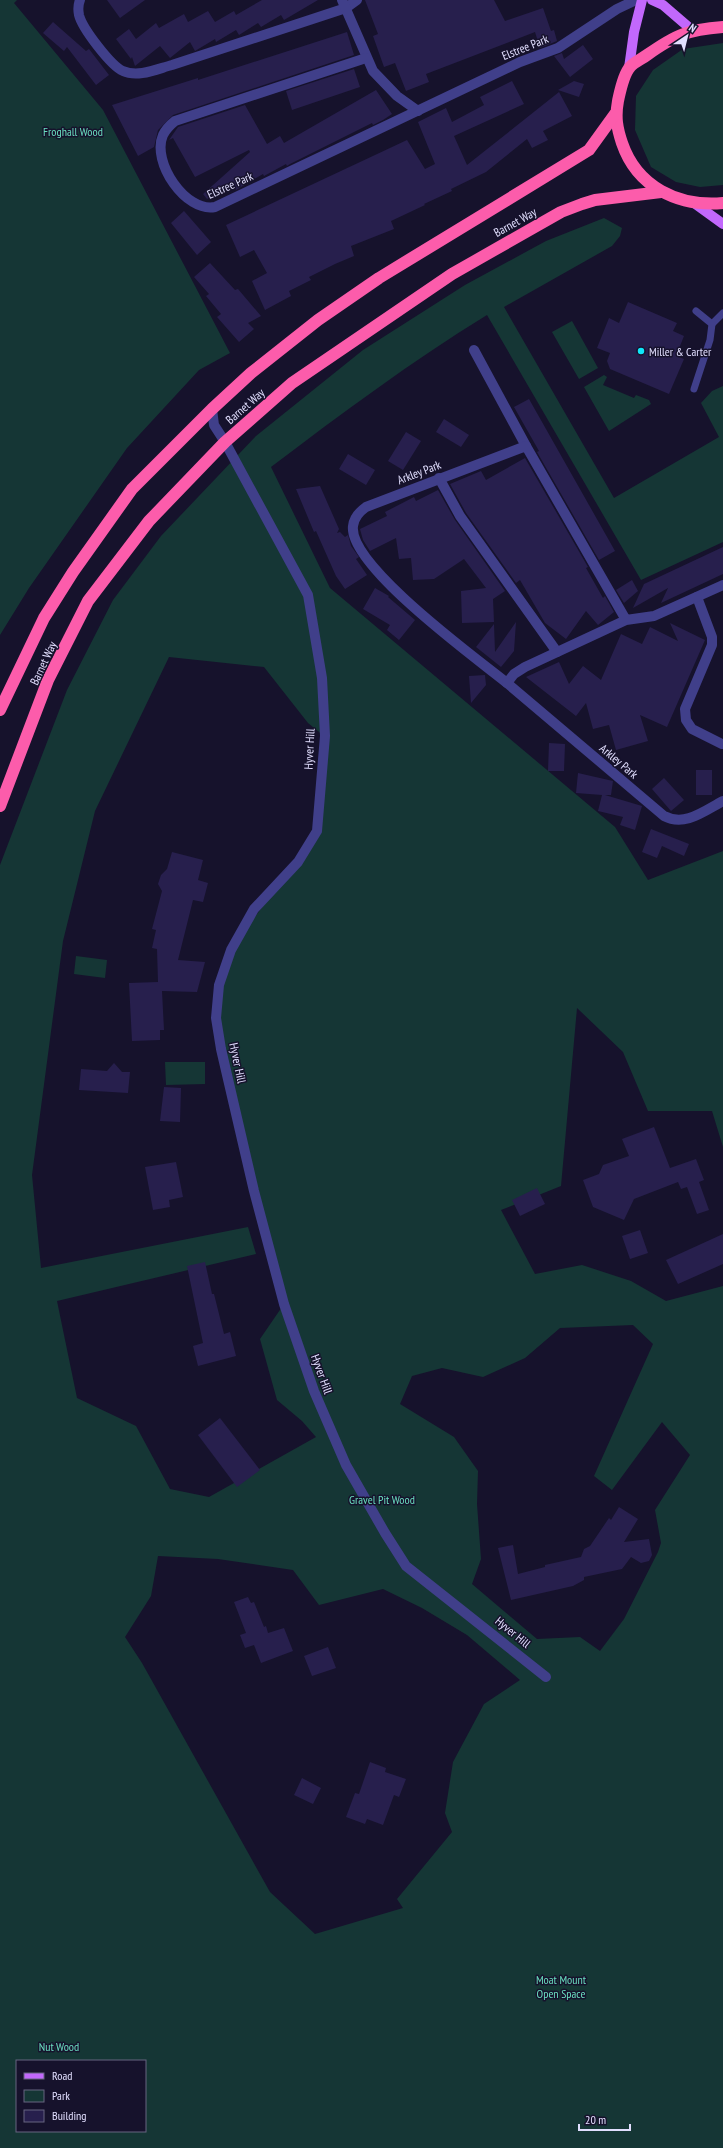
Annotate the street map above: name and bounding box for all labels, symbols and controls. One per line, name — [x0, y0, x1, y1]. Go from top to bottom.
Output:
north arrow — [667, 16, 707, 56]
text: N — [686, 20, 699, 35]
street label: Elstree Park — [500, 31, 551, 63]
park label: Froghall Wood — [43, 124, 103, 139]
street label: Elstree Park — [205, 168, 256, 202]
street label: Barnet Way — [491, 204, 539, 240]
place label: Miller & Carter — [649, 344, 712, 359]
marker: Miller & Carter — [636, 346, 646, 356]
street label: Barnet Way — [222, 385, 268, 427]
street label: Arkley Park — [395, 457, 443, 487]
street label: Barnet Way — [26, 638, 60, 687]
street label: Hyver Hill — [300, 728, 318, 770]
street label: Arkley Park — [597, 741, 642, 782]
street label: Hyver Hill — [226, 1041, 250, 1085]
street label: Hyver Hill — [308, 1352, 336, 1396]
park label: Gravel Pit Wood — [349, 1492, 415, 1507]
street label: Hyver Hill — [492, 1613, 534, 1651]
park label: Moat Mount Open Space — [536, 1972, 587, 2001]
park label: Nut Wood — [39, 2039, 79, 2054]
legend — [16, 2060, 146, 2132]
text: Road — [52, 2068, 72, 2083]
text: Park — [52, 2088, 70, 2103]
scale bar — [579, 2106, 630, 2132]
text: Building — [52, 2108, 87, 2123]
text: 20 m — [585, 2112, 606, 2127]

